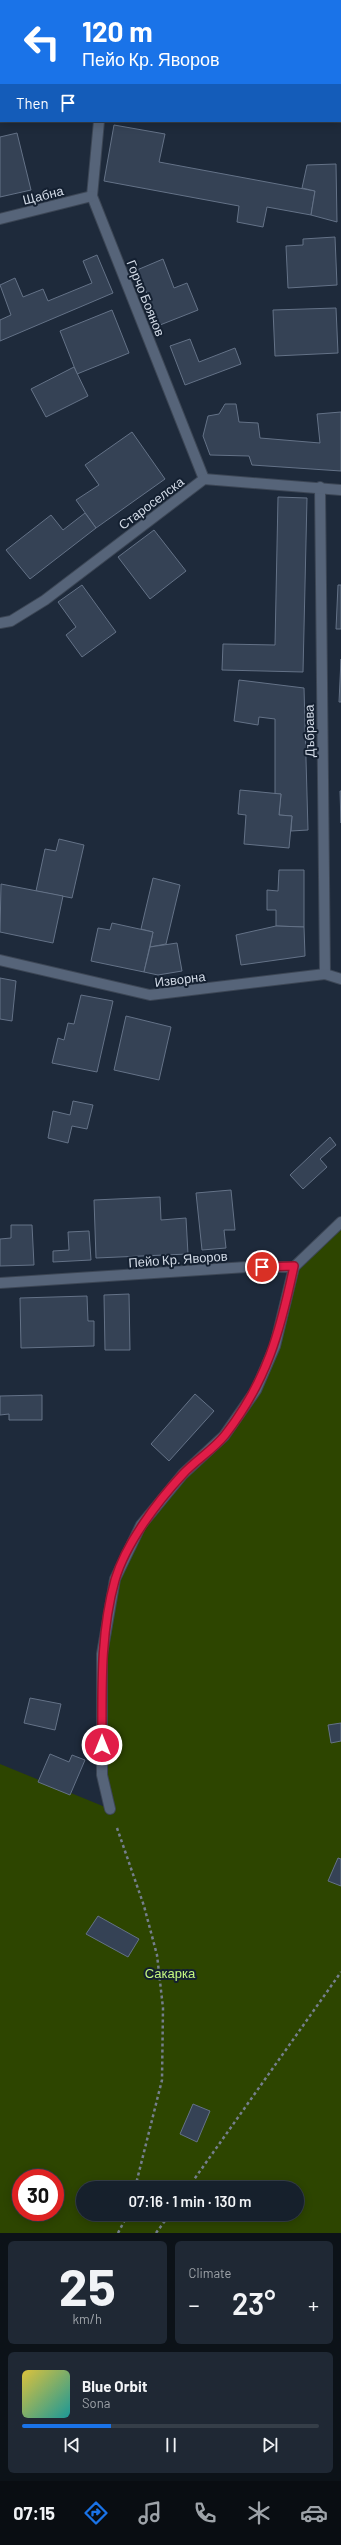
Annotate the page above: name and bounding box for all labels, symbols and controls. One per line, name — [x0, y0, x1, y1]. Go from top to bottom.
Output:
text: 120 m — [82, 14, 153, 48]
icon: left — [16, 16, 68, 68]
text: Пейо Кр. Яворов — [82, 48, 220, 70]
icon: arrive — [57, 92, 79, 114]
text: Then — [16, 94, 49, 112]
street label: Щабна — [21, 182, 66, 208]
street label: Горчо Боянов — [123, 257, 169, 339]
street label: Староселска — [115, 473, 187, 533]
street label: Дъбрава — [301, 704, 317, 758]
street label: Изворна — [154, 968, 207, 990]
street label: Пейо Кр. Яворов — [128, 1248, 228, 1270]
pin — [245, 1250, 279, 1284]
icon: arrive — [251, 1256, 273, 1278]
position arrow — [81, 1724, 123, 1766]
park label: Сакарка — [145, 1965, 196, 1981]
speed limit sign: 30 — [12, 2169, 64, 2221]
text: 07:16 · 1 min · 130 m — [128, 2192, 252, 2210]
text: 25 — [59, 2254, 116, 2316]
text: Climate — [189, 2265, 232, 2281]
text: 23° — [232, 2285, 275, 2321]
text: − — [189, 2291, 200, 2317]
text: + — [308, 2291, 319, 2317]
text: km/h — [73, 2311, 102, 2327]
text: Blue Orbit — [82, 2377, 147, 2395]
text: Sona — [82, 2395, 110, 2411]
icon: previous — [61, 2434, 83, 2456]
icon: pause — [160, 2434, 182, 2456]
icon: next — [259, 2434, 281, 2456]
icon: directions — [82, 2499, 110, 2527]
icon: music — [136, 2499, 164, 2527]
icon: phone — [191, 2499, 219, 2527]
icon: climate — [245, 2499, 273, 2527]
icon: car — [300, 2499, 328, 2527]
text: 07:15 — [13, 2502, 55, 2524]

